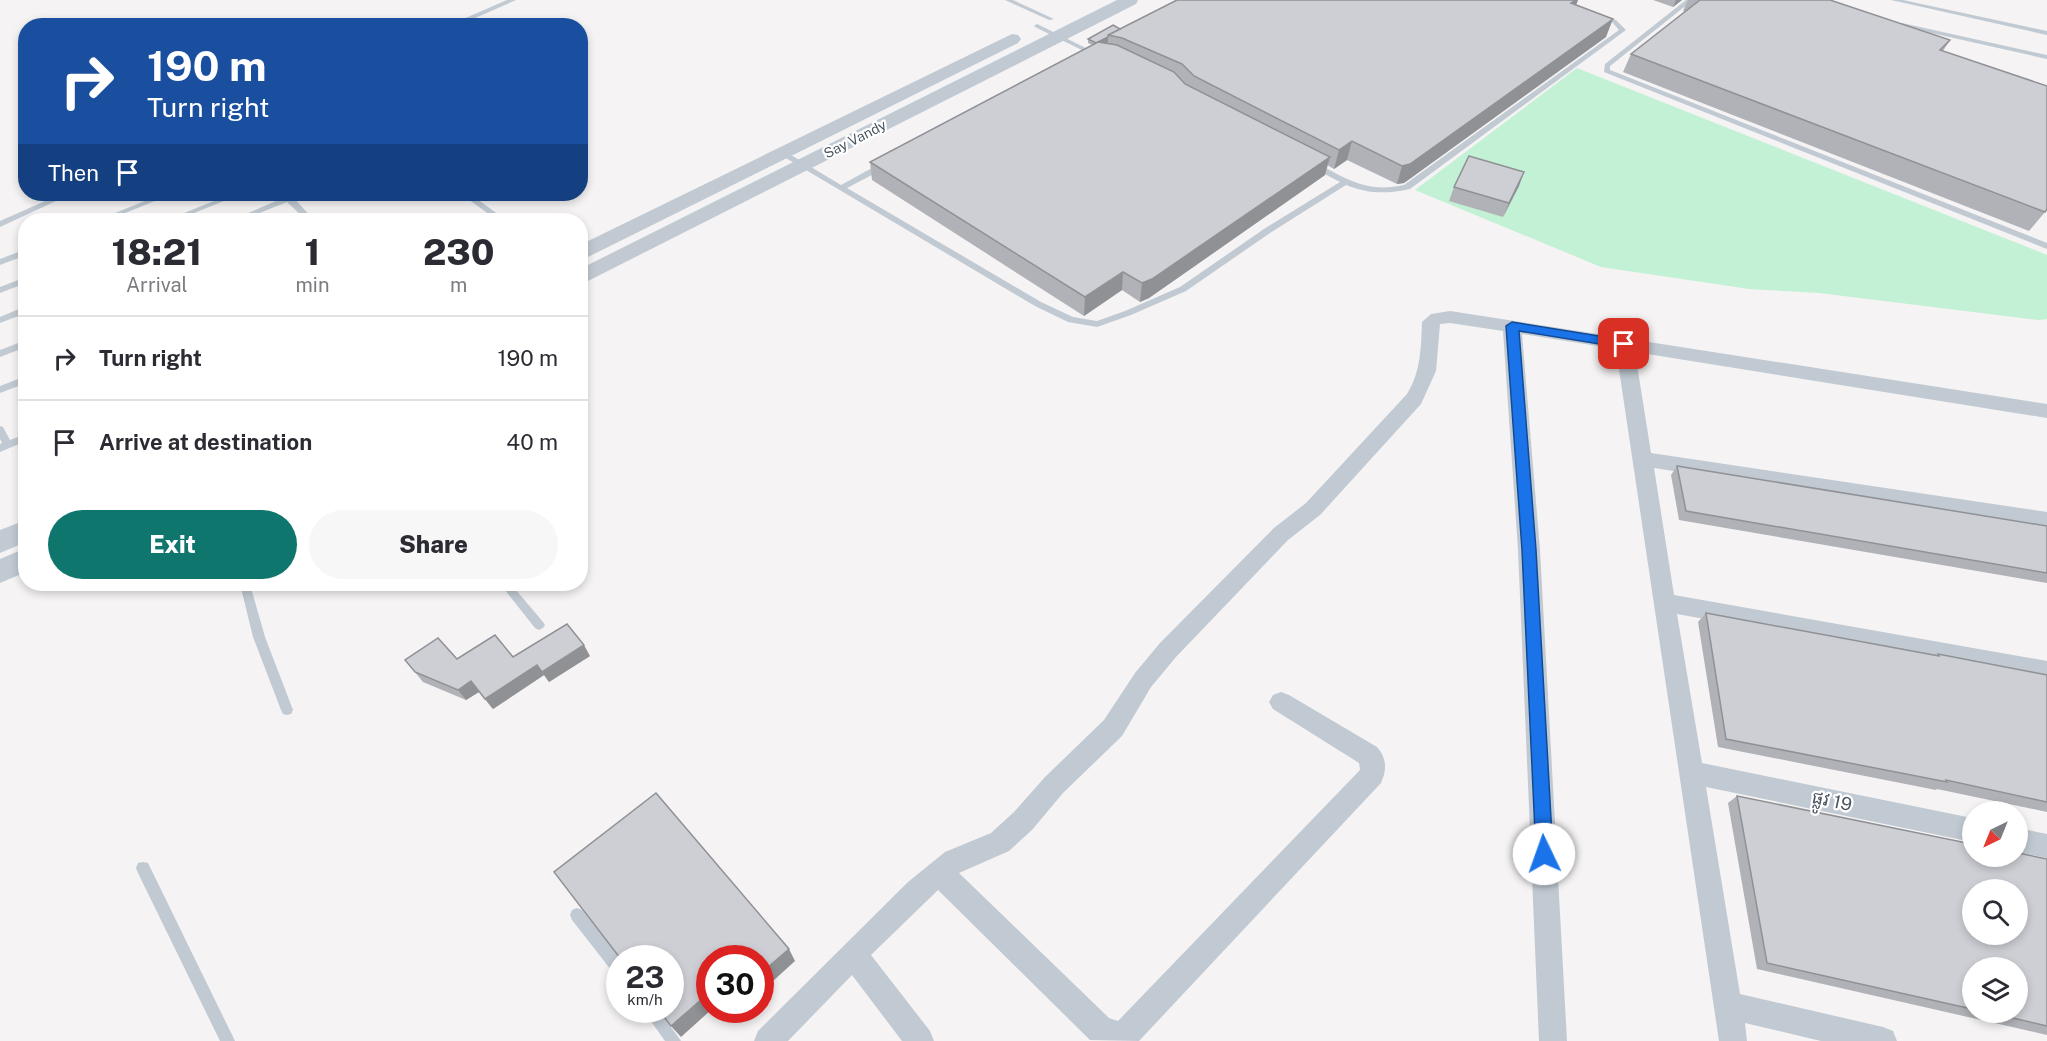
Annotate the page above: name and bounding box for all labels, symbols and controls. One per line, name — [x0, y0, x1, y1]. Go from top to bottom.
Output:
text: 190 m — [147, 41, 267, 90]
icon: right — [48, 42, 126, 120]
text: Turn right — [147, 91, 270, 123]
street label: Say Vandy — [821, 116, 889, 162]
icon: arrive — [111, 156, 144, 189]
text: Then — [48, 160, 99, 186]
text: 18:21 — [111, 231, 202, 273]
text: 1 — [305, 231, 320, 273]
text: 230 — [423, 231, 495, 273]
text: Arrival — [126, 273, 188, 297]
text: min — [296, 273, 329, 297]
text: m — [450, 273, 467, 297]
pin — [1598, 318, 1649, 369]
icon: arrive — [1607, 327, 1640, 360]
icon: right — [48, 342, 81, 375]
text: Turn right — [99, 345, 202, 371]
text: 190 m — [498, 345, 558, 371]
icon: arrive — [48, 426, 81, 459]
text: Arrive at destination — [99, 429, 312, 455]
text: 40 m — [506, 429, 558, 455]
button: Exit — [48, 510, 297, 579]
button: Share — [309, 510, 558, 579]
street label: ផ្លូវ 19 — [1809, 786, 1854, 821]
north arrow — [1962, 801, 2028, 867]
map controls — [1962, 801, 2028, 1023]
position arrow — [1512, 822, 1576, 886]
button: search — [1962, 879, 2028, 945]
speed limit sign: 30 — [696, 945, 774, 1023]
button: layers — [1962, 957, 2028, 1023]
text: 23 — [625, 959, 665, 995]
text: km/h — [627, 991, 663, 1008]

